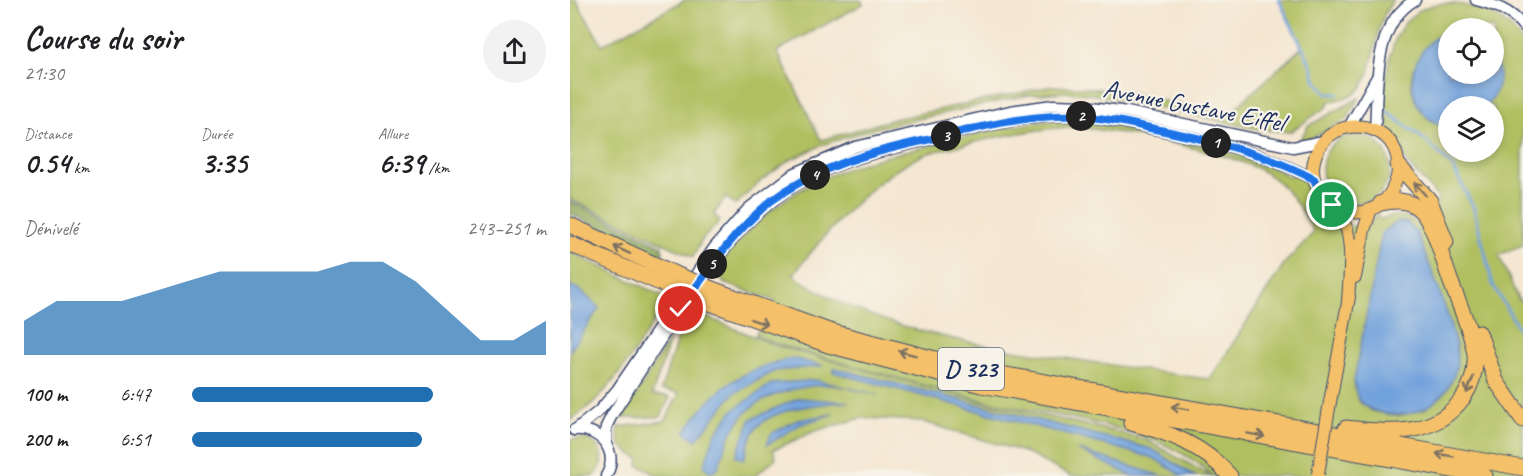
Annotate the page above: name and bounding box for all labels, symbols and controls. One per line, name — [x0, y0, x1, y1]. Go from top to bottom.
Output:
text: Course du soir — [24, 17, 182, 59]
map controls — [1438, 18, 1504, 162]
button: locate — [1438, 18, 1504, 84]
button: share — [483, 20, 546, 83]
text: 21:30 — [24, 61, 64, 86]
street label: Avenue Gustave Eiffel — [1100, 72, 1292, 140]
button: layers — [1438, 96, 1504, 162]
pin: 2 — [1066, 101, 1096, 131]
text: 2 — [1077, 106, 1085, 126]
pin: 3 — [931, 121, 961, 151]
text: Distance — [24, 124, 72, 144]
text: Durée — [201, 124, 232, 144]
text: Allure — [378, 124, 408, 144]
text: 3 — [942, 126, 950, 146]
pin: 1 — [1201, 128, 1231, 158]
text: 1 — [1212, 133, 1220, 153]
text: 0.54 — [24, 144, 70, 182]
text: 3:35 — [201, 144, 247, 182]
text: 6:39 — [378, 144, 425, 182]
text: km — [70, 158, 89, 178]
text: /km — [425, 158, 450, 178]
pin: 4 — [800, 160, 830, 190]
text: 4 — [811, 165, 819, 185]
pin — [1306, 179, 1357, 230]
one-way arrow — [1414, 181, 1428, 197]
icon: arrive — [1315, 188, 1348, 221]
text: Dénivelé — [24, 216, 78, 241]
text: 243–251 m — [467, 216, 546, 241]
one-way arrow — [614, 243, 632, 255]
pin: 5 — [697, 249, 727, 279]
text: 5 — [709, 254, 715, 274]
pin — [655, 283, 706, 334]
icon: check — [664, 292, 697, 325]
one-way arrow — [749, 317, 768, 328]
one-way arrow — [898, 347, 917, 358]
road number: D 323 — [938, 348, 1004, 390]
one-way arrow — [1463, 376, 1475, 394]
text: 100 m — [24, 382, 67, 407]
text: 6:47 — [120, 382, 151, 407]
one-way arrow — [1171, 402, 1191, 413]
text: 200 m — [24, 427, 67, 452]
text: 6:51 — [120, 427, 151, 452]
one-way arrow — [1245, 430, 1265, 441]
one-way arrow — [1435, 449, 1455, 460]

